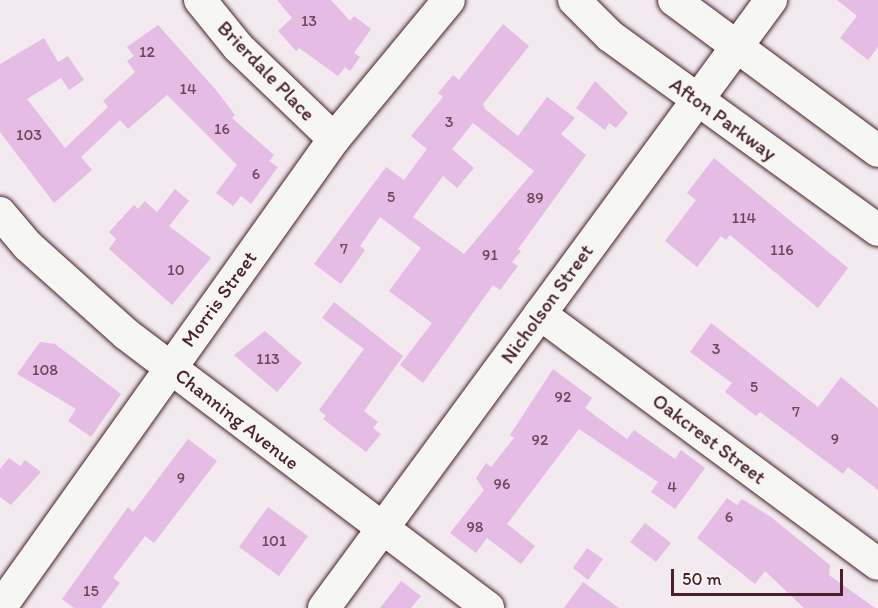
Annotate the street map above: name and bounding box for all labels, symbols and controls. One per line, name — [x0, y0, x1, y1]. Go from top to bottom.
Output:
house number: 13 — [301, 11, 317, 31]
street label: Brierdale Place — [212, 16, 320, 126]
house number: 12 — [139, 42, 155, 62]
street label: Afton Parkway — [665, 72, 781, 166]
house number: 14 — [179, 79, 197, 99]
house number: 3 — [445, 112, 453, 132]
house number: 16 — [214, 119, 230, 139]
house number: 103 — [16, 125, 42, 145]
house number: 6 — [252, 164, 260, 184]
house number: 5 — [387, 187, 395, 207]
house number: 89 — [526, 188, 544, 208]
house number: 114 — [732, 208, 756, 228]
house number: 7 — [340, 239, 348, 259]
street label: Nicholson Street — [496, 240, 598, 368]
house number: 116 — [770, 240, 794, 260]
house number: 91 — [482, 245, 498, 265]
street label: Morris Street — [176, 246, 262, 352]
house number: 10 — [167, 260, 185, 280]
house number: 3 — [712, 339, 720, 359]
house number: 113 — [256, 349, 280, 369]
house number: 108 — [32, 360, 58, 380]
street label: Channing Avenue — [171, 363, 303, 475]
house number: 5 — [750, 377, 758, 397]
house number: 92 — [555, 387, 571, 407]
street label: Oakcrest Street — [648, 389, 770, 489]
house number: 7 — [792, 402, 800, 422]
house number: 9 — [831, 429, 839, 449]
house number: 92 — [532, 430, 548, 450]
house number: 9 — [177, 468, 185, 488]
house number: 96 — [494, 474, 510, 494]
house number: 4 — [667, 477, 677, 497]
house number: 6 — [725, 507, 733, 527]
house number: 98 — [466, 517, 484, 537]
house number: 101 — [262, 531, 286, 551]
scale bar — [674, 557, 846, 595]
text: 50 m — [682, 568, 722, 590]
house number: 15 — [83, 581, 99, 601]

